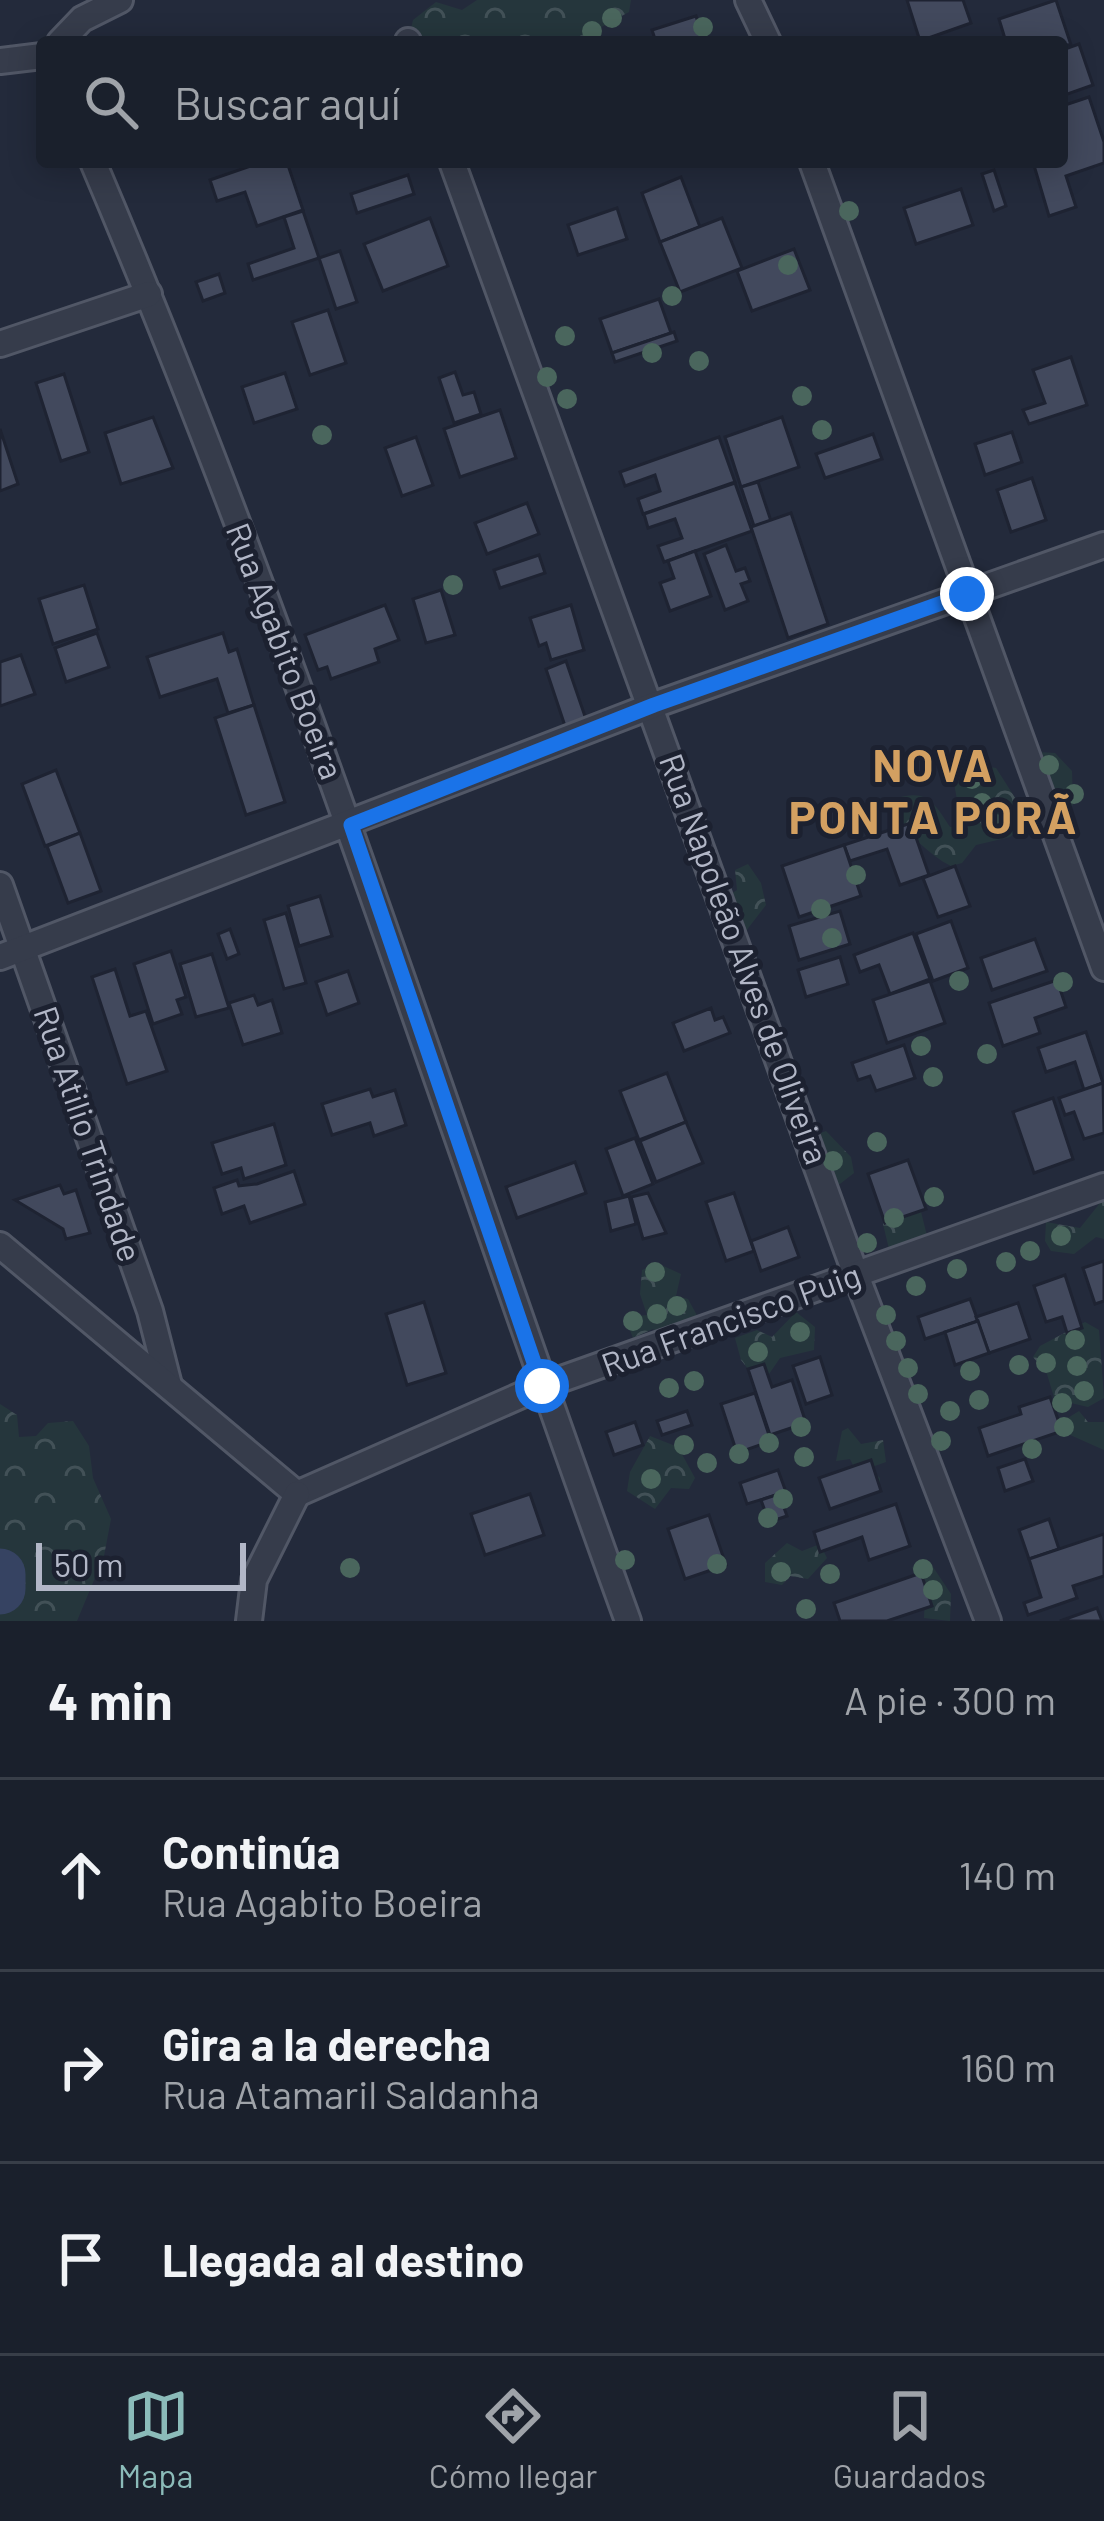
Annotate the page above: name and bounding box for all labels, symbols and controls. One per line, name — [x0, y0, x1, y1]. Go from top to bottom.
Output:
search box — [36, 36, 1068, 168]
icon: search — [78, 69, 144, 135]
text: Buscar aquí — [174, 75, 401, 129]
street label: Rua Agabito Boeira — [219, 517, 353, 784]
route end — [940, 567, 994, 621]
district label: NOVA PONTA PORÃ — [789, 737, 1079, 843]
street label: Rua Napoleão Alves de Oliveira — [652, 748, 838, 1169]
street label: Rua Atilio Trindade — [26, 1001, 151, 1267]
street label: Rua Francisco Puig — [596, 1254, 866, 1384]
route start — [515, 1359, 569, 1413]
scale bar — [36, 1537, 246, 1590]
text: 50 m — [54, 1544, 124, 1584]
text: 4 min — [48, 1669, 173, 1730]
text: A pie · 300 m — [844, 1676, 1056, 1723]
text: Continúa — [162, 1824, 341, 1878]
icon: ahead — [48, 1842, 114, 1908]
text: 140 m — [959, 1851, 1056, 1898]
text: Rua Agabito Boeira — [162, 1878, 483, 1925]
text: Gira a la derecha — [162, 2016, 491, 2070]
icon: right — [48, 2034, 114, 2100]
text: 160 m — [960, 2043, 1056, 2090]
text: Rua Atamaril Saldanha — [162, 2070, 540, 2117]
icon: arrive — [48, 2226, 114, 2292]
text: Llegada al destino — [162, 2232, 524, 2286]
tab: Mapa — [118, 2383, 193, 2495]
tab: Cómo llegar — [429, 2383, 597, 2495]
tab: Guardados — [833, 2383, 986, 2495]

